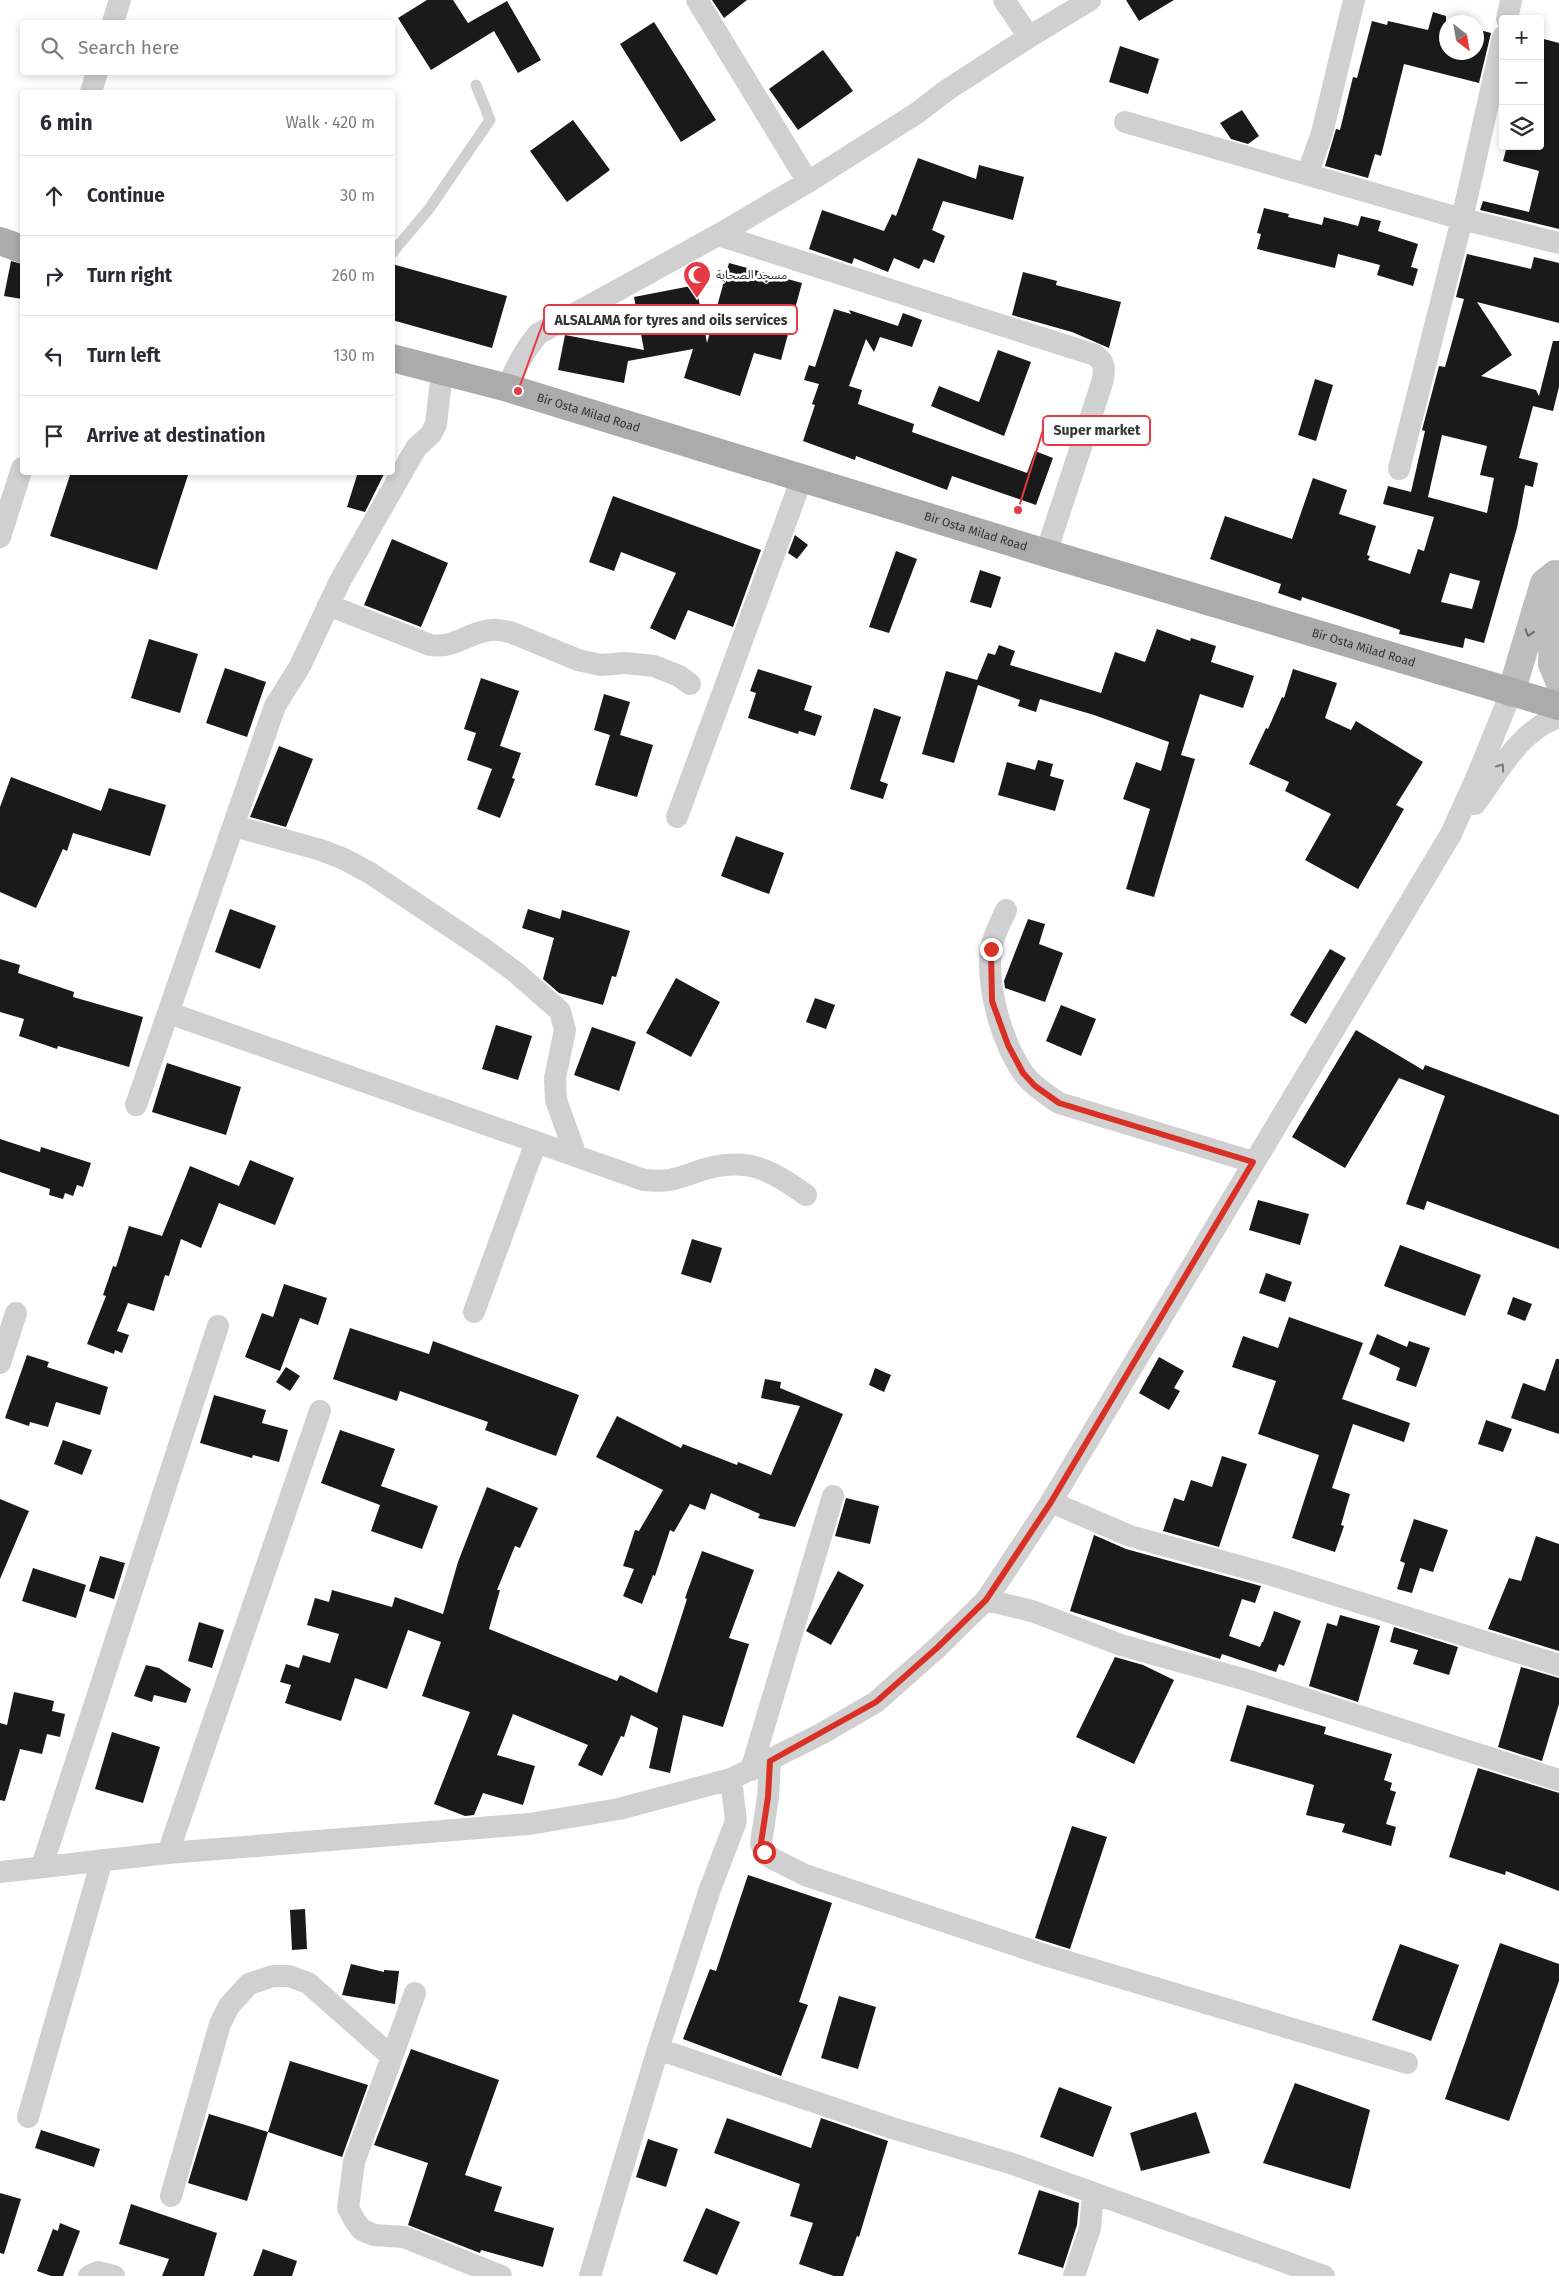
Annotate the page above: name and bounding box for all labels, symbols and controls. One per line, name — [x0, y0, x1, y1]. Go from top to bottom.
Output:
north arrow — [1439, 15, 1484, 60]
map controls — [1499, 15, 1544, 150]
button: + — [1499, 15, 1544, 60]
search box — [20, 20, 395, 75]
icon: search — [38, 34, 66, 62]
text: Search here — [78, 36, 179, 59]
button: − — [1499, 60, 1544, 105]
button: layers — [1499, 105, 1544, 150]
text: 6 min — [40, 110, 93, 136]
text: Walk · 420 m — [286, 113, 375, 132]
icon: ahead — [40, 182, 68, 210]
text: Continue — [87, 184, 165, 207]
text: 30 m — [340, 186, 375, 205]
mosque icon: مسجد الصحابة — [682, 260, 712, 299]
icon: right — [40, 262, 68, 290]
text: Turn right — [87, 264, 172, 287]
text: 260 m — [332, 266, 375, 285]
place label: مسجد الصحابة — [716, 268, 787, 282]
callout: ALSALAMA for tyres and oils services — [544, 305, 797, 334]
text: ALSALAMA for tyres and oils services — [553, 312, 788, 329]
icon: left — [40, 342, 68, 370]
text: Turn left — [87, 344, 161, 367]
text: 130 m — [333, 346, 375, 365]
street label: Bir Osta Milad Road — [535, 390, 642, 435]
callout: Super market — [1043, 416, 1150, 445]
icon: arrive — [40, 422, 68, 450]
text: Super market — [1054, 422, 1141, 439]
text: Arrive at destination — [87, 424, 266, 447]
street label: Bir Osta Milad Road — [922, 509, 1029, 554]
street label: Bir Osta Milad Road — [1310, 626, 1417, 670]
one-way arrow — [1525, 629, 1535, 637]
one-way arrow — [1495, 763, 1504, 773]
route end — [980, 938, 1003, 961]
route start — [753, 1841, 776, 1864]

